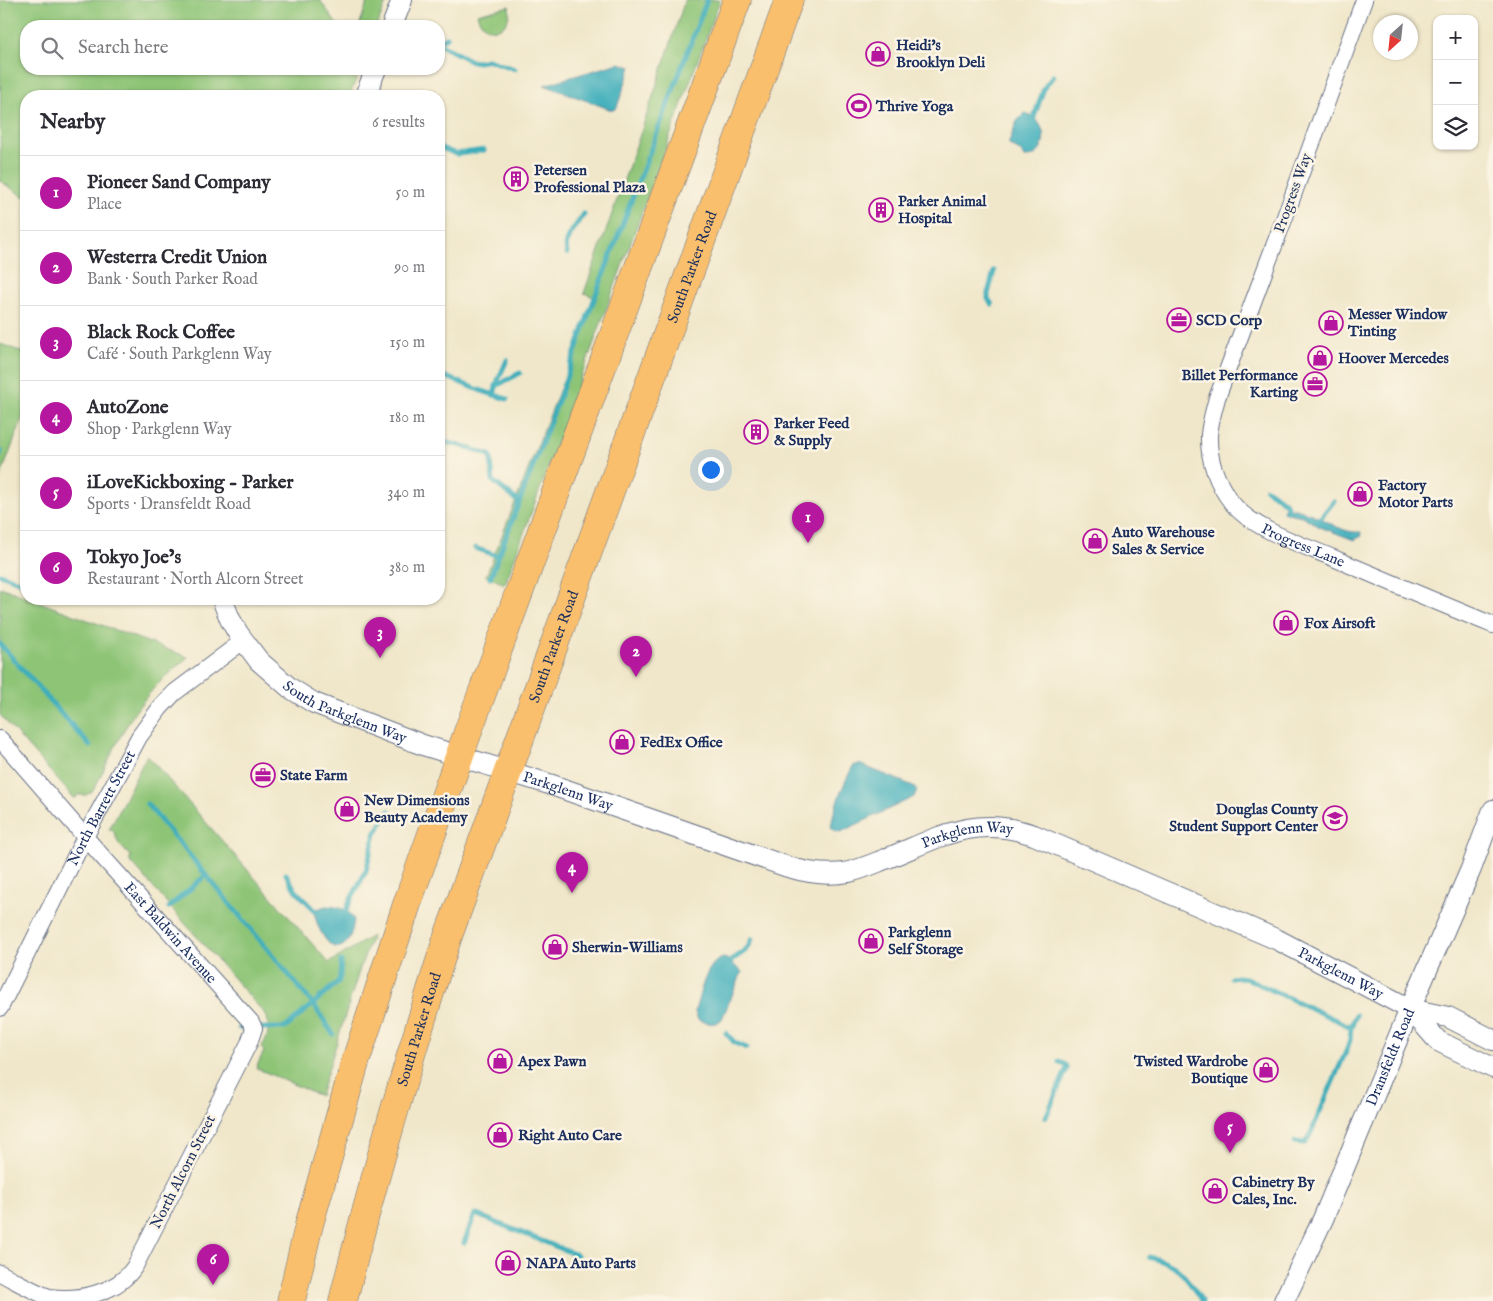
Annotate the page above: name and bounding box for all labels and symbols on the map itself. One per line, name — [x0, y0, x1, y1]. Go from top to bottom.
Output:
north arrow — [1373, 15, 1418, 60]
place label: Heidi's Brooklyn Deli — [896, 36, 985, 72]
shop icon: Heidi's Brooklyn Deli — [865, 41, 891, 67]
sports icon: Thrive Yoga — [846, 93, 872, 119]
place label: Thrive Yoga — [875, 97, 954, 116]
street label: Progress Way — [1270, 150, 1316, 236]
place label: Petersen Professional Plaza — [534, 161, 646, 197]
building icon: Petersen Professional Plaza — [503, 166, 529, 192]
place label: Parker Animal Hospital — [898, 192, 987, 228]
building icon: Parker Animal Hospital — [868, 197, 894, 223]
street label: South Parker Road — [663, 207, 721, 326]
place label: Messer Window Tinting — [1347, 305, 1448, 341]
office icon: SCD Corp — [1166, 307, 1192, 333]
shop icon: Messer Window Tinting — [1318, 310, 1344, 336]
place label: SCD Corp — [1196, 311, 1262, 330]
shop icon: Hoover Mercedes — [1307, 345, 1333, 371]
place label: Hoover Mercedes — [1338, 349, 1449, 368]
place label: Billet Performance Karting — [1181, 366, 1299, 402]
office icon: Billet Performance Karting — [1302, 371, 1328, 397]
place label: Parker Feed & Supply — [774, 414, 850, 450]
building icon: Parker Feed & Supply — [743, 419, 769, 445]
your location — [698, 457, 724, 483]
place label: Factory Motor Parts — [1378, 476, 1454, 512]
shop icon: Factory Motor Parts — [1347, 481, 1373, 507]
pin: 1 — [792, 502, 824, 543]
street label: Progress Lane — [1258, 519, 1348, 571]
place label: Auto Warehouse Sales & Service — [1111, 523, 1215, 559]
shop icon: Auto Warehouse Sales & Service — [1082, 528, 1108, 554]
street label: South Parker Road — [524, 587, 583, 705]
shop icon: Fox Airsoft — [1273, 610, 1299, 636]
place label: Fox Airsoft — [1304, 614, 1376, 633]
pin: 3 — [364, 617, 396, 658]
pin: 2 — [620, 636, 652, 677]
street label: South Parkglenn Way — [279, 676, 410, 748]
shop icon: FedEx Office — [609, 729, 635, 755]
place label: FedEx Office — [640, 733, 723, 752]
street label: North Barrett Street — [63, 747, 139, 869]
office icon: State Farm — [250, 762, 276, 788]
place label: State Farm — [280, 766, 348, 785]
street label: Parkglenn Way — [521, 767, 616, 815]
place label: New Dimensions Beauty Academy — [363, 791, 470, 827]
shop icon: New Dimensions Beauty Academy — [334, 796, 360, 822]
place label: Douglas County Student Support Center — [1169, 800, 1319, 836]
school or university icon: Douglas County Student Support Center — [1322, 805, 1348, 831]
street label: Parkglenn Way — [918, 817, 1016, 852]
pin: 4 — [556, 852, 588, 893]
street label: East Baldwin Avenue — [120, 878, 221, 987]
place label: Parkglenn Self Storage — [888, 923, 963, 959]
shop icon: Parkglenn Self Storage — [858, 928, 884, 954]
shop icon: Sherwin-Williams — [542, 934, 568, 960]
place label: Sherwin-Williams — [572, 938, 683, 957]
street label: Parkglenn Way — [1295, 943, 1388, 1003]
street label: South Parker Road — [393, 969, 446, 1089]
street label: Dransfeldt Road — [1361, 1005, 1419, 1109]
shop icon: Apex Pawn — [487, 1048, 513, 1074]
place label: Apex Pawn — [517, 1052, 586, 1071]
place label: Twisted Wardrobe Boutique — [1133, 1052, 1248, 1088]
shop icon: Twisted Wardrobe Boutique — [1253, 1057, 1279, 1083]
street label: North Alcorn Street — [146, 1112, 220, 1232]
pin: 5 — [1214, 1112, 1246, 1153]
shop icon: Right Auto Care — [487, 1122, 513, 1148]
place label: Right Auto Care — [518, 1126, 622, 1145]
place label: Cabinetry By Cales, Inc. — [1232, 1173, 1315, 1209]
shop icon: Cabinetry By Cales, Inc. — [1202, 1178, 1228, 1204]
pin: 6 — [197, 1244, 229, 1285]
shop icon: NAPA Auto Parts — [495, 1250, 521, 1276]
place label: NAPA Auto Parts — [525, 1254, 637, 1273]

